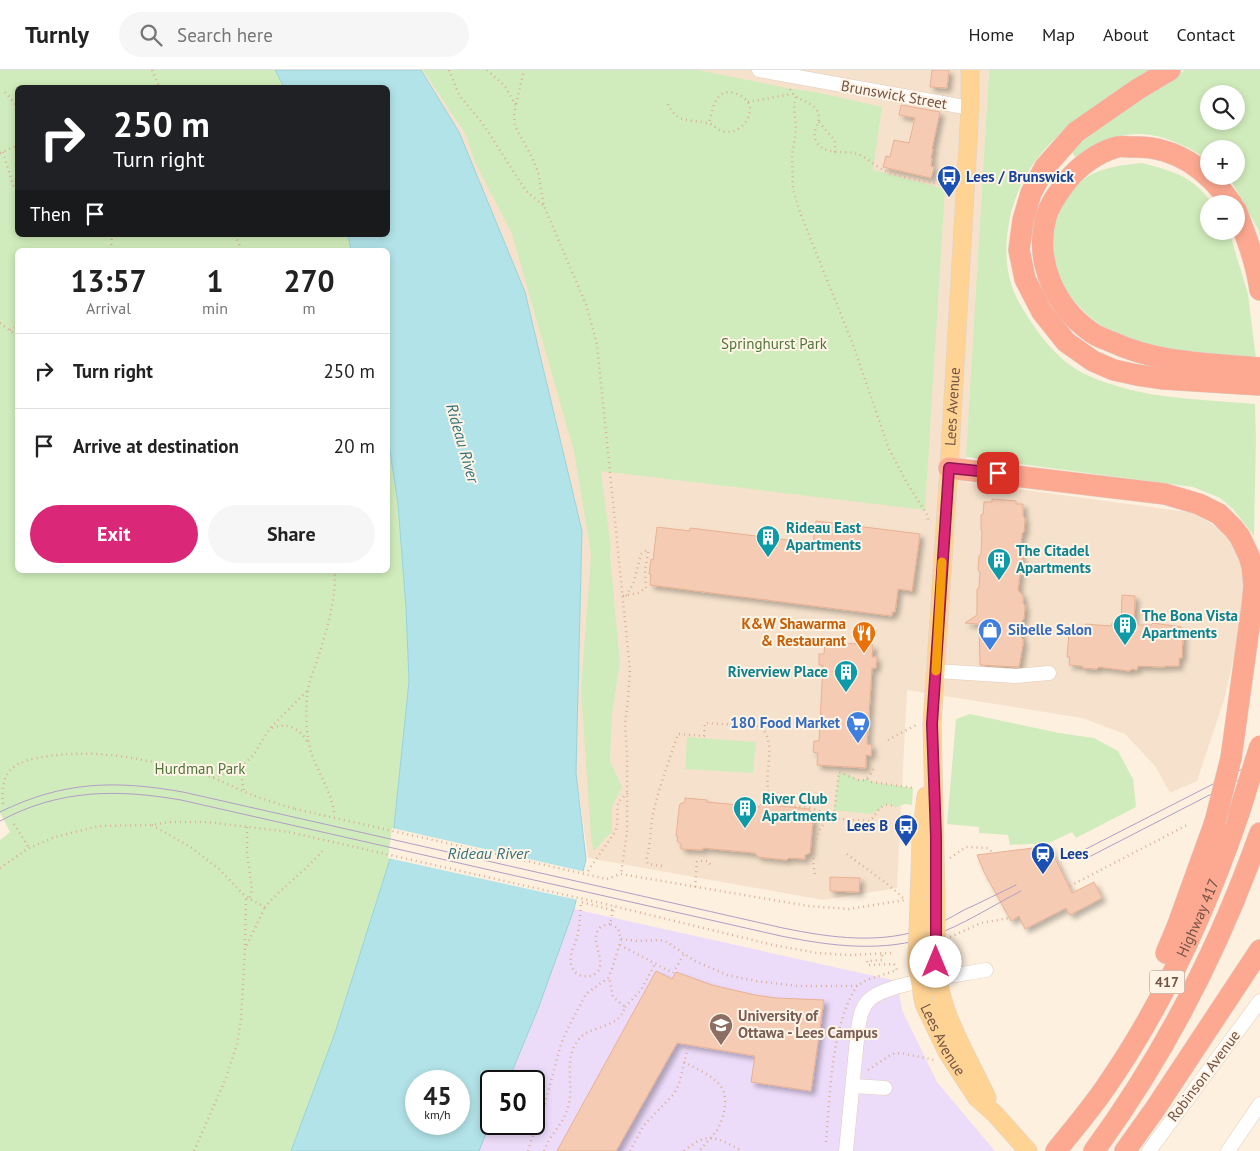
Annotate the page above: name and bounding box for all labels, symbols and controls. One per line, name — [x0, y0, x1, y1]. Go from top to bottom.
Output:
search box — [119, 12, 469, 57]
text: Turnly — [25, 19, 89, 50]
icon: search — [137, 21, 165, 49]
text: Search here — [177, 23, 273, 47]
text: Home — [968, 23, 1014, 46]
text: Map — [1042, 23, 1075, 46]
text: About — [1103, 23, 1149, 46]
text: Contact — [1177, 23, 1235, 46]
street label: Brunswick Street — [840, 76, 949, 113]
map controls — [1200, 85, 1245, 240]
button: search — [1200, 85, 1245, 130]
text: 250 m — [113, 101, 210, 147]
icon: right — [30, 105, 95, 170]
button: + — [1200, 140, 1245, 185]
text: Turn right — [113, 145, 205, 173]
bus stop icon: Lees / Brunswick — [936, 164, 962, 198]
place label: Lees / Brunswick — [966, 167, 1074, 186]
button: − — [1200, 195, 1245, 240]
icon: arrive — [81, 200, 109, 228]
text: Then — [30, 202, 71, 226]
text: 13:57 — [70, 261, 147, 300]
text: 1 — [207, 261, 224, 300]
text: 270 — [283, 261, 335, 300]
text: Arrival — [86, 298, 131, 318]
text: min — [202, 298, 228, 318]
text: m — [303, 298, 316, 318]
park label: Springhurst Park — [721, 334, 828, 353]
icon: right — [30, 357, 58, 385]
text: Turn right — [73, 359, 153, 383]
text: 250 m — [323, 359, 375, 383]
street label: Lees Avenue — [940, 367, 964, 447]
water label: Rideau River — [442, 401, 484, 487]
icon: arrive — [30, 432, 58, 460]
text: Arrive at destination — [73, 434, 239, 458]
text: 20 m — [334, 434, 375, 458]
pin — [977, 452, 1019, 494]
icon: arrive — [984, 459, 1012, 487]
button: Exit — [30, 505, 198, 563]
button: Share — [208, 505, 375, 563]
place label: Rideau East Apartments — [786, 518, 862, 554]
building icon: Rideau East Apartments — [755, 524, 781, 558]
place label: The Citadel Apartments — [1016, 541, 1091, 577]
building icon: The Citadel Apartments — [986, 547, 1012, 581]
place label: The Bona Vista Apartments — [1142, 606, 1238, 642]
building icon: The Bona Vista Apartments — [1112, 612, 1138, 646]
place label: K&W Shawarma & Restaurant — [742, 614, 847, 650]
shop icon: Sibelle Salon — [977, 617, 1003, 651]
restaurant icon: K&W Shawarma & Restaurant — [851, 620, 877, 654]
place label: Sibelle Salon — [1008, 620, 1092, 639]
building icon: Riverview Place — [833, 659, 859, 693]
place label: Riverview Place — [728, 662, 828, 681]
supermarket icon: 180 Food Market — [845, 710, 871, 744]
place label: 180 Food Market — [730, 713, 841, 732]
park label: Hurdman Park — [155, 759, 246, 778]
place label: River Club Apartments — [762, 789, 837, 825]
building icon: River Club Apartments — [732, 795, 758, 829]
bus stop icon: Lees B — [893, 813, 919, 847]
place label: Lees B — [847, 816, 888, 835]
station icon: Lees — [1030, 841, 1056, 875]
water label: Rideau River — [447, 843, 530, 863]
place label: Lees — [1060, 844, 1089, 863]
street label: Highway 417 — [1172, 876, 1223, 960]
position arrow — [909, 935, 961, 987]
road number: 417 — [1150, 970, 1184, 994]
street label: Lees Avenue — [916, 1001, 970, 1079]
place label: University of Ottawa - Lees Campus — [738, 1006, 878, 1042]
school or university icon: University of Ottawa - Lees Campus — [708, 1012, 734, 1046]
street label: Robinson Avenue — [1163, 1026, 1244, 1125]
speed limit sign: 50 — [480, 1070, 545, 1135]
text: 45 — [423, 1080, 452, 1112]
text: km/h — [424, 1107, 451, 1122]

